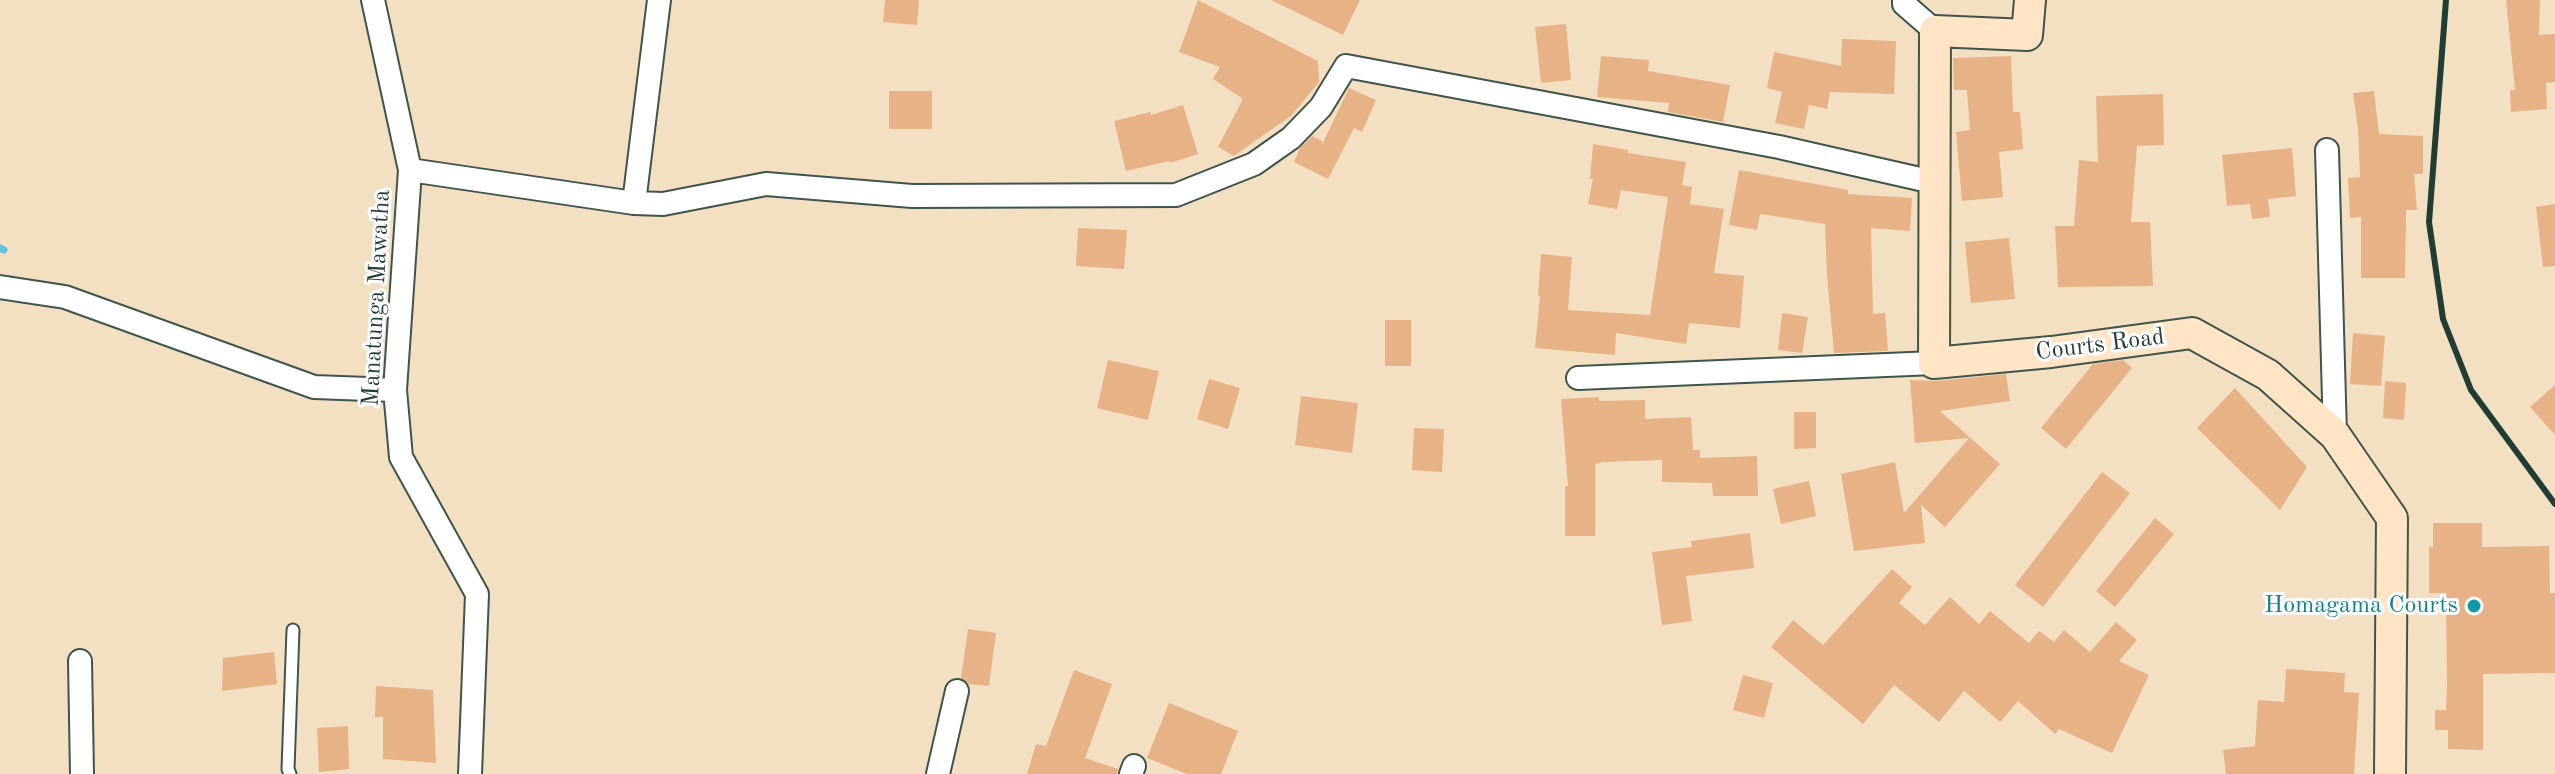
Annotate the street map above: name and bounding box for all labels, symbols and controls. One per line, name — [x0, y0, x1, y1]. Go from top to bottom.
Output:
street label: Manatunga Mawatha — [357, 189, 397, 407]
street label: Courts Road — [2034, 323, 2166, 367]
place label: Homagama Courts — [2264, 592, 2458, 620]
marker: Homagama Courts — [2465, 597, 2483, 615]

